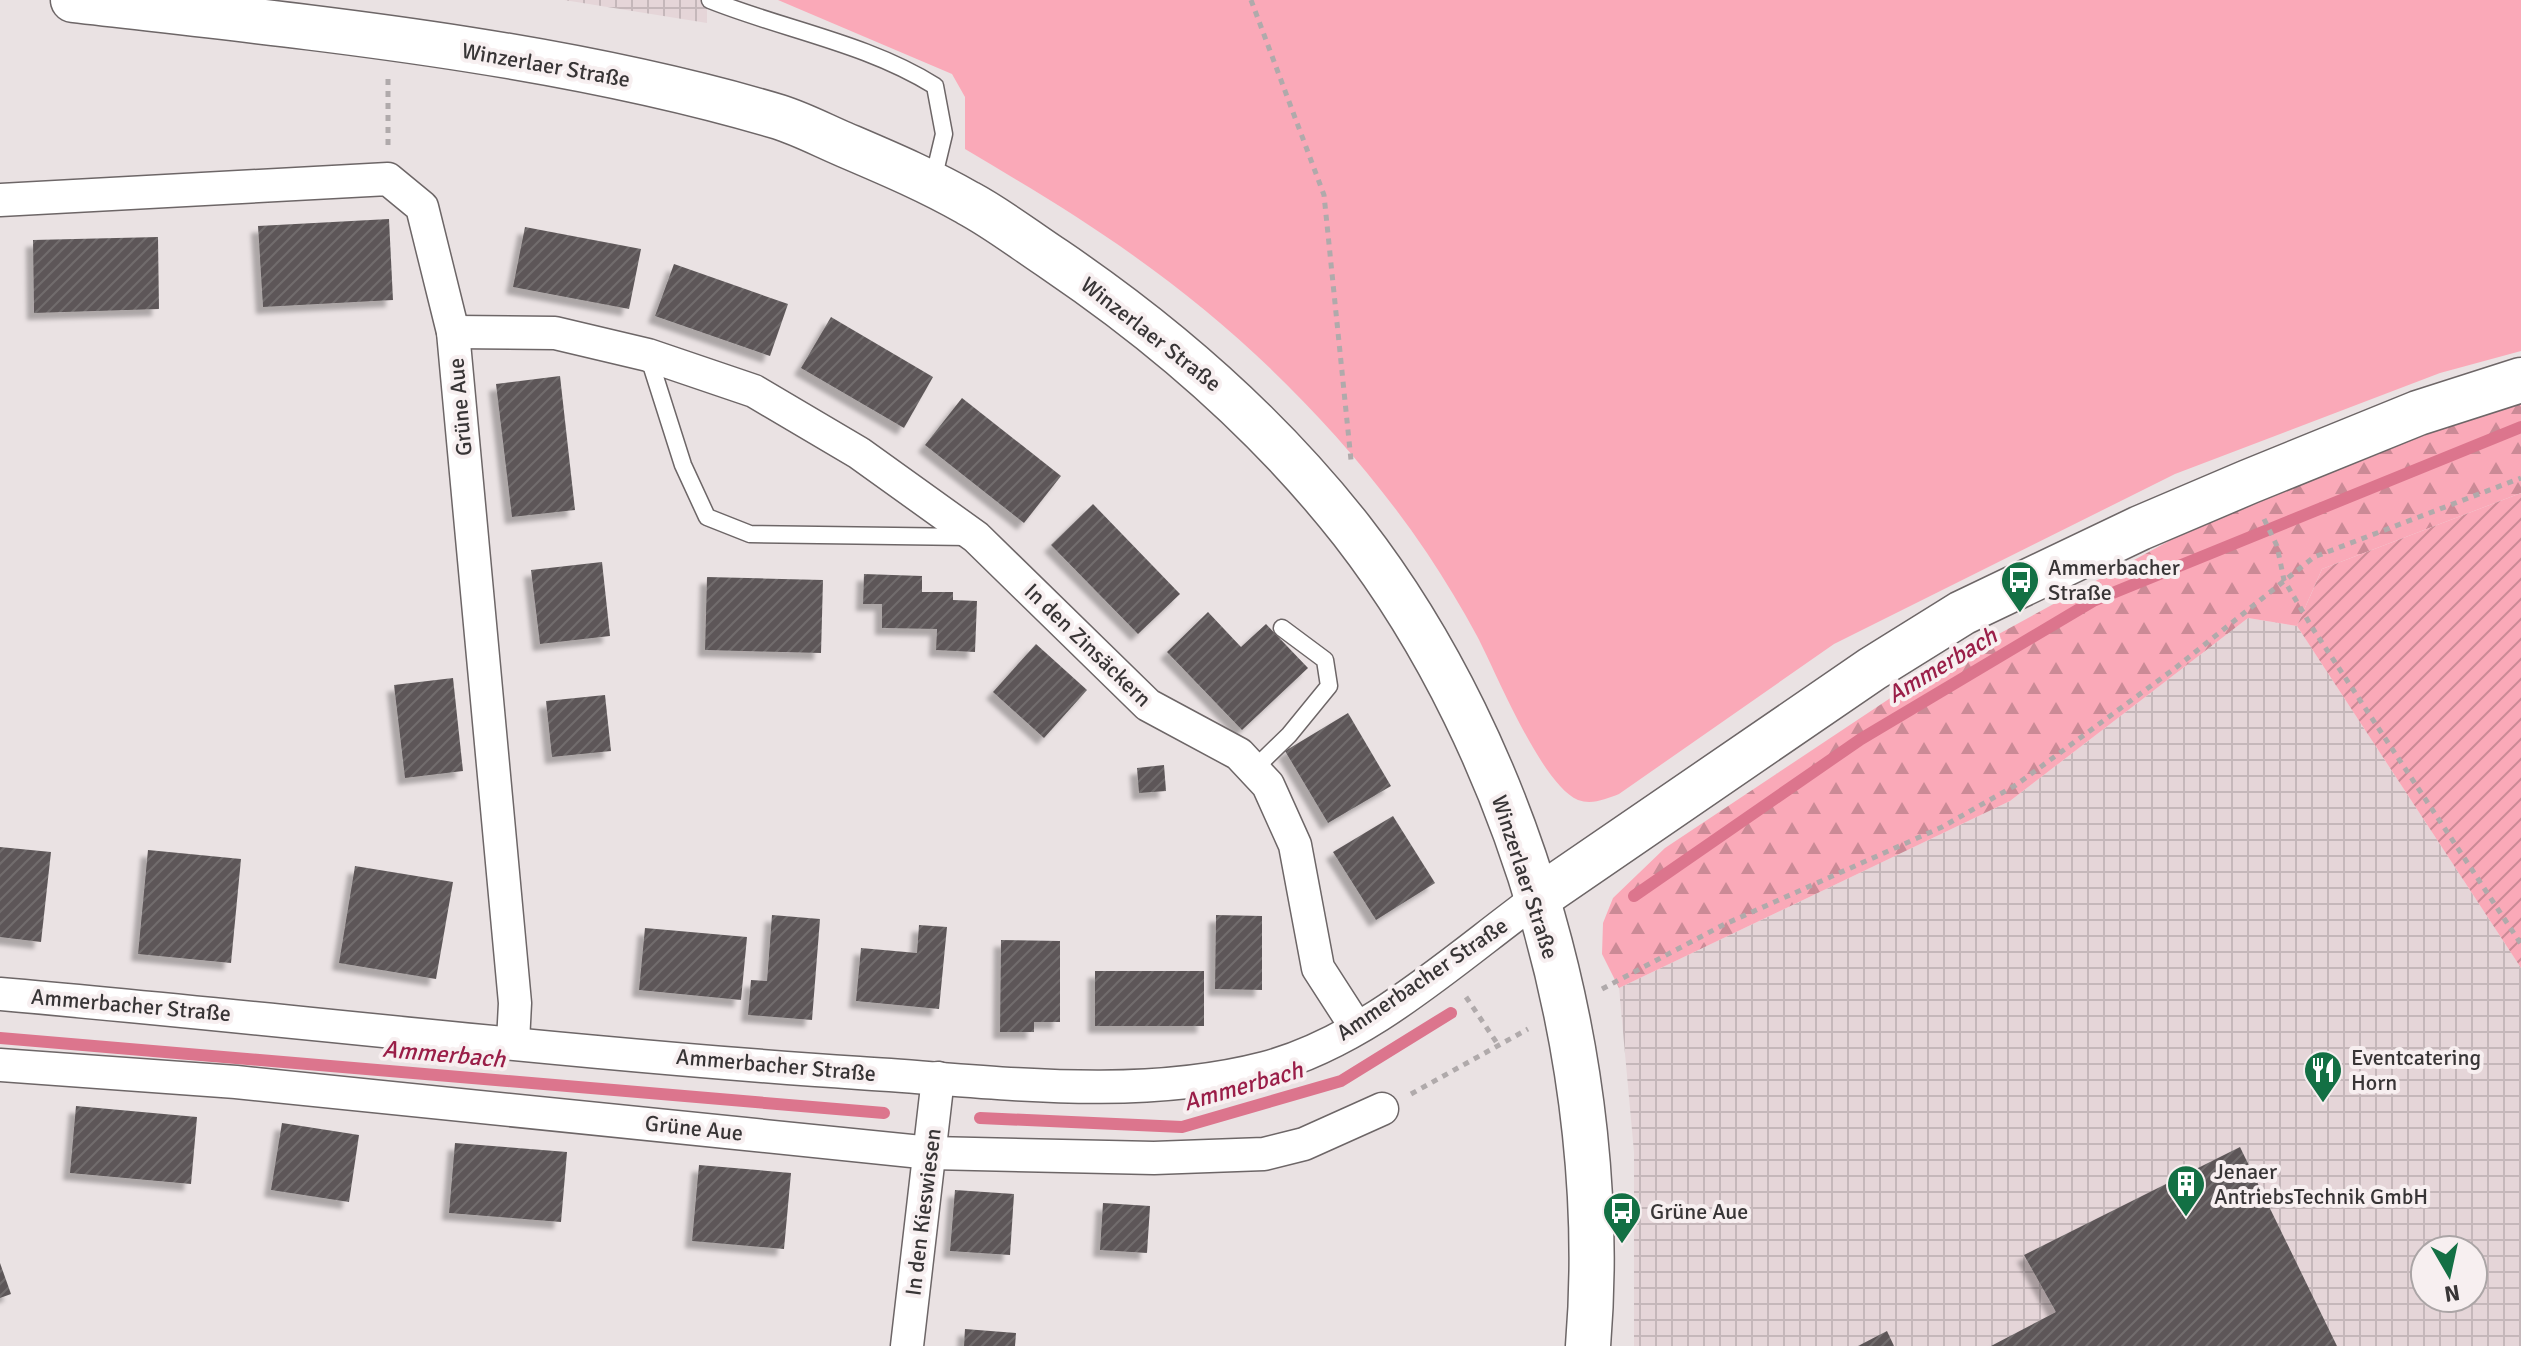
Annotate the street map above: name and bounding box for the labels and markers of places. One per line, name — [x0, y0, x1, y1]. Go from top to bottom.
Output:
place label: Ammerbacher Straße — [2048, 554, 2180, 606]
bus stop icon: Ammerbacher Straße — [1999, 559, 2041, 614]
place label: Eventcatering Horn — [2351, 1044, 2481, 1096]
restaurant icon: Eventcatering Horn — [2302, 1049, 2344, 1104]
place label: Jenaer AntriebsTechnik GmbH — [2214, 1158, 2428, 1210]
building icon: Jenaer AntriebsTechnik GmbH — [2165, 1163, 2207, 1218]
bus stop icon: Grüne Aue — [1601, 1190, 1643, 1245]
place label: Grüne Aue — [1650, 1198, 1748, 1225]

